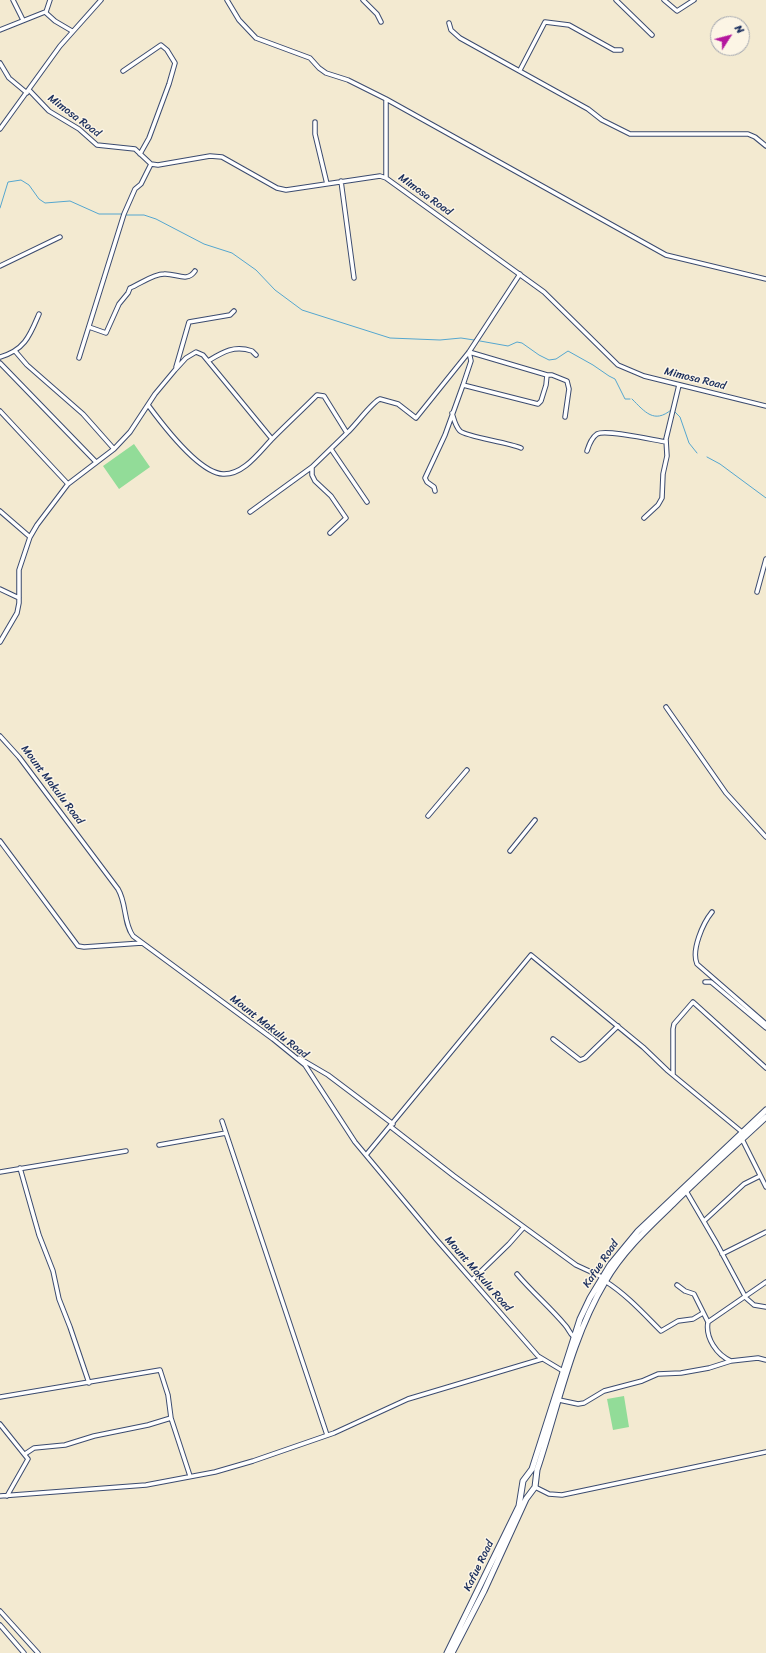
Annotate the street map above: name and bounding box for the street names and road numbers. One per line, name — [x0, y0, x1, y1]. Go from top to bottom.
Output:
street label: Mimosa Road — [45, 92, 103, 140]
street label: Mimosa Road — [396, 171, 454, 219]
street label: Mimosa Road — [663, 365, 727, 393]
street label: Mount Makulu Road — [18, 743, 86, 827]
street label: Mount Makulu Road — [227, 992, 311, 1062]
street label: Mount Makulu Road — [442, 1234, 514, 1314]
street label: Kafue Road — [580, 1238, 622, 1290]
street label: Kafue Road — [461, 1539, 497, 1593]

